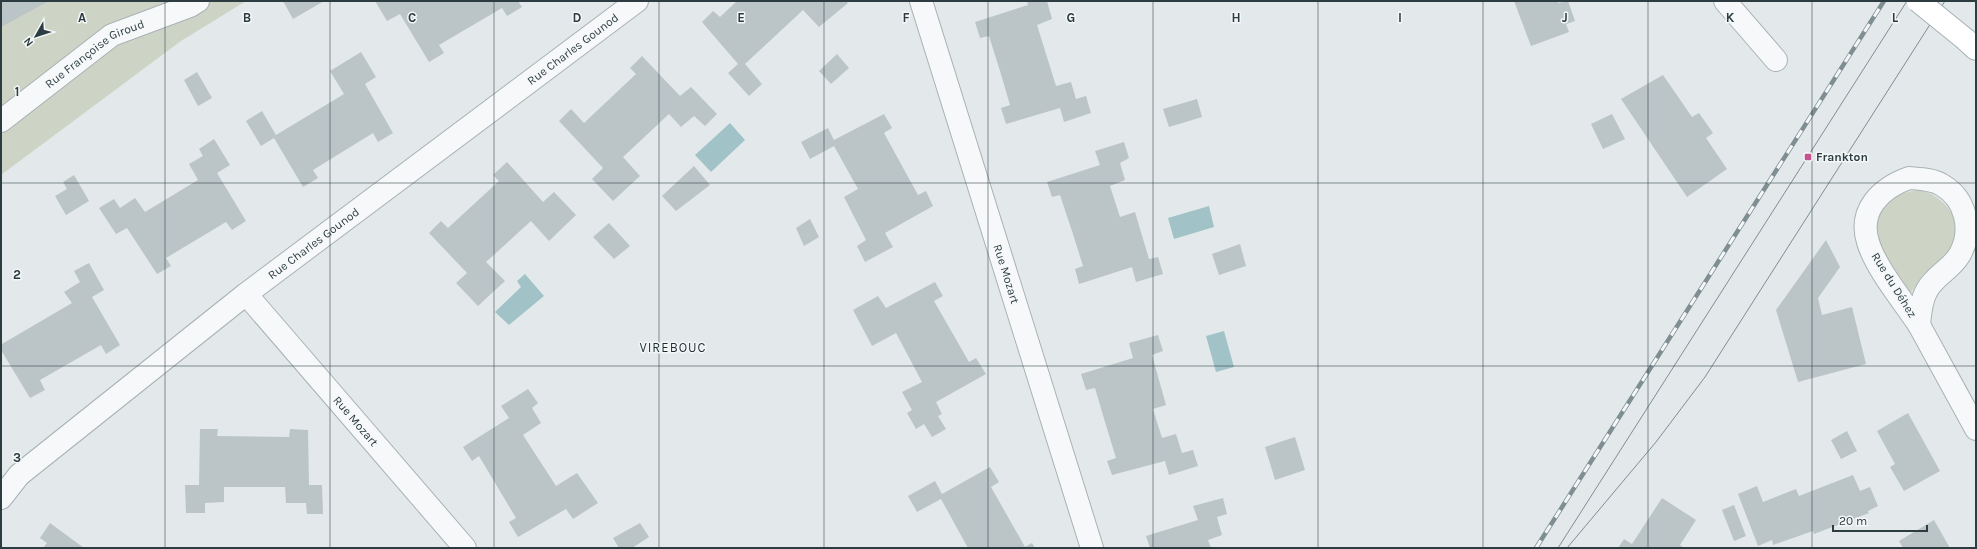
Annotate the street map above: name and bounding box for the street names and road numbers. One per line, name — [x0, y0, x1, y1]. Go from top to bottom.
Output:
street label: Rue Charles Gounod — [524, 10, 621, 88]
street label: Rue Françoise Giroud — [42, 17, 146, 91]
street label: Rue Charles Gounod — [265, 205, 362, 282]
street label: Rue Mozart — [990, 242, 1022, 306]
street label: Rue du Déhez — [1868, 250, 1920, 320]
street label: Rue Mozart — [330, 393, 381, 449]

